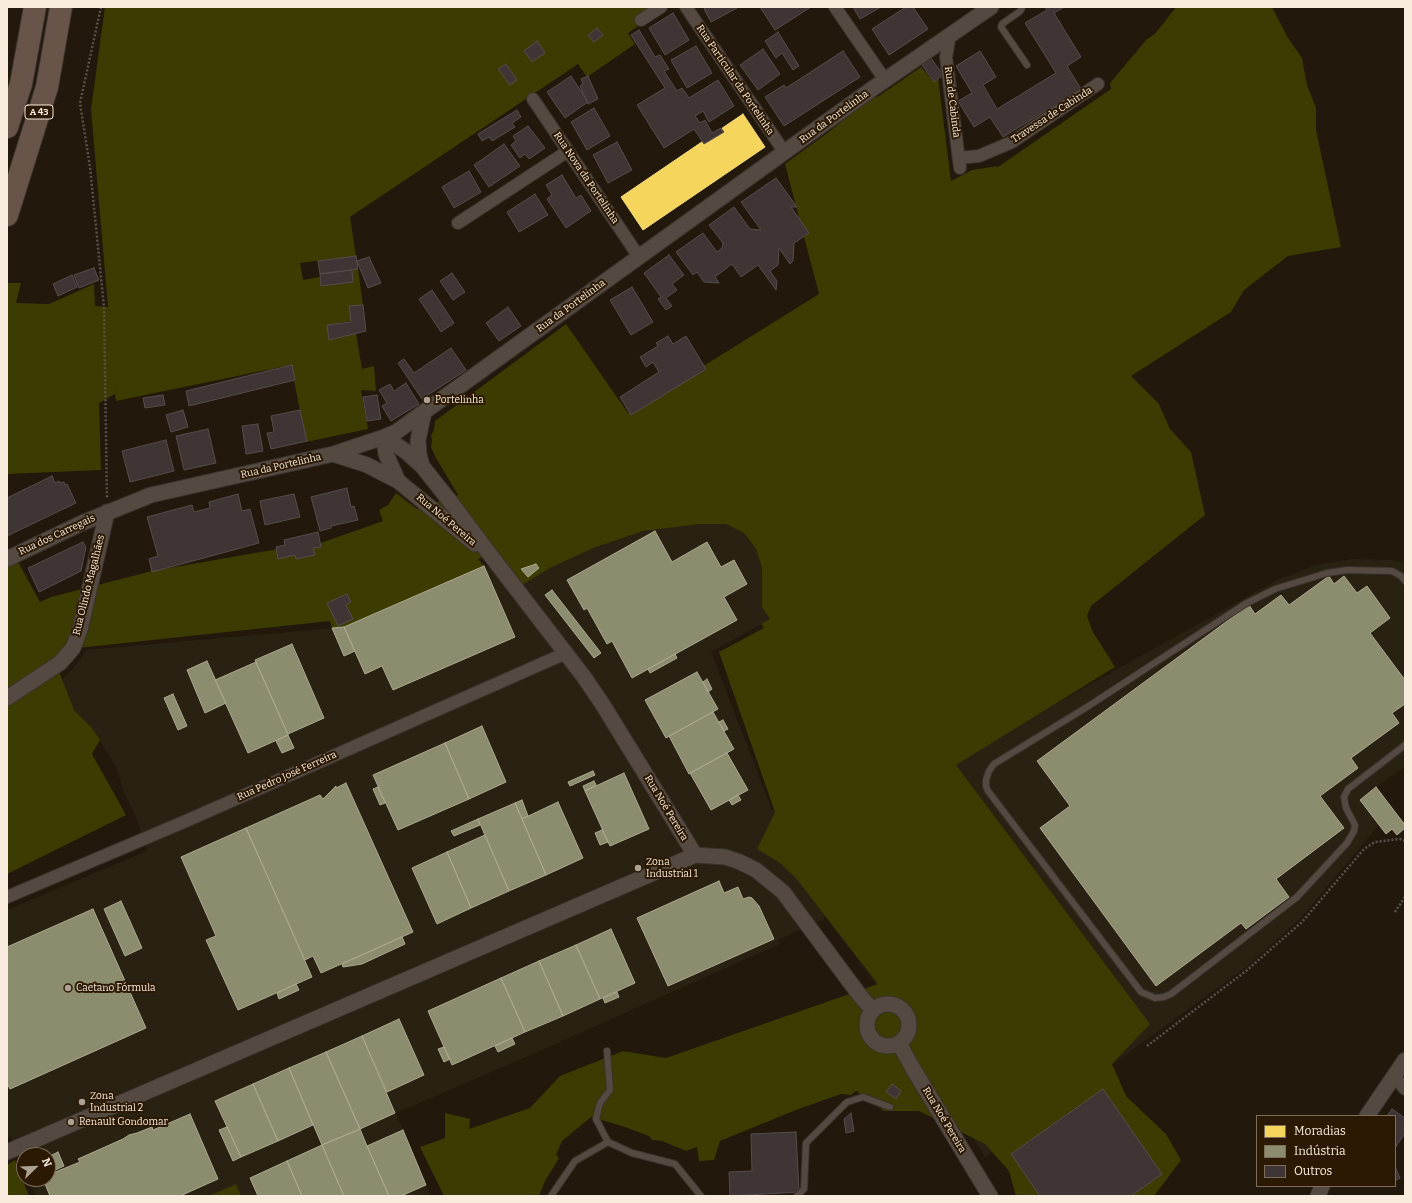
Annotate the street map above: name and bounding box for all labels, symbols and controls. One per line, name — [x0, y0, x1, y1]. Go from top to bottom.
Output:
street label: Rua Particular da Portelinha — [694, 23, 776, 137]
street label: Rua de Cabinda — [942, 66, 962, 138]
street label: Travessa de Cabinda — [1009, 84, 1095, 146]
street label: Rua da Portelinha — [797, 88, 871, 146]
road number: A 43 — [25, 105, 53, 119]
street label: Rua Nova da Portelinha — [551, 130, 621, 226]
street label: Rua da Portelinha — [534, 277, 608, 335]
place label: Portelinha — [435, 394, 484, 406]
marker: Portelinha — [422, 395, 432, 405]
street label: Rua da Portelinha — [240, 451, 322, 481]
street label: Rua Noé Pereira — [414, 491, 478, 549]
street label: Rua dos Carregais — [17, 512, 97, 558]
street label: Rua Olindo Magalhães — [71, 533, 107, 637]
street label: Rua Pedro José Ferreira — [235, 749, 339, 803]
street label: Rua Noé Pereira — [642, 773, 690, 843]
place label: Zona Industrial 1 — [646, 856, 698, 880]
marker: Zona Industrial 1 — [633, 863, 643, 873]
place label: Caetano Fórmula — [76, 982, 155, 994]
marker: Caetano Fórmula — [63, 983, 73, 993]
street label: Rua Noé Pereira — [920, 1085, 968, 1155]
place label: Zona Industrial 2 — [90, 1090, 143, 1114]
marker: Zona Industrial 2 — [77, 1097, 87, 1107]
legend — [1256, 1115, 1396, 1187]
place label: Renault Gondomar — [79, 1116, 168, 1128]
marker: Renault Gondomar — [66, 1117, 76, 1127]
text: Moradias — [1294, 1124, 1346, 1138]
text: Indústria — [1294, 1144, 1346, 1158]
north arrow — [16, 1147, 56, 1187]
text: N — [39, 1156, 54, 1169]
text: Outros — [1294, 1164, 1332, 1178]

